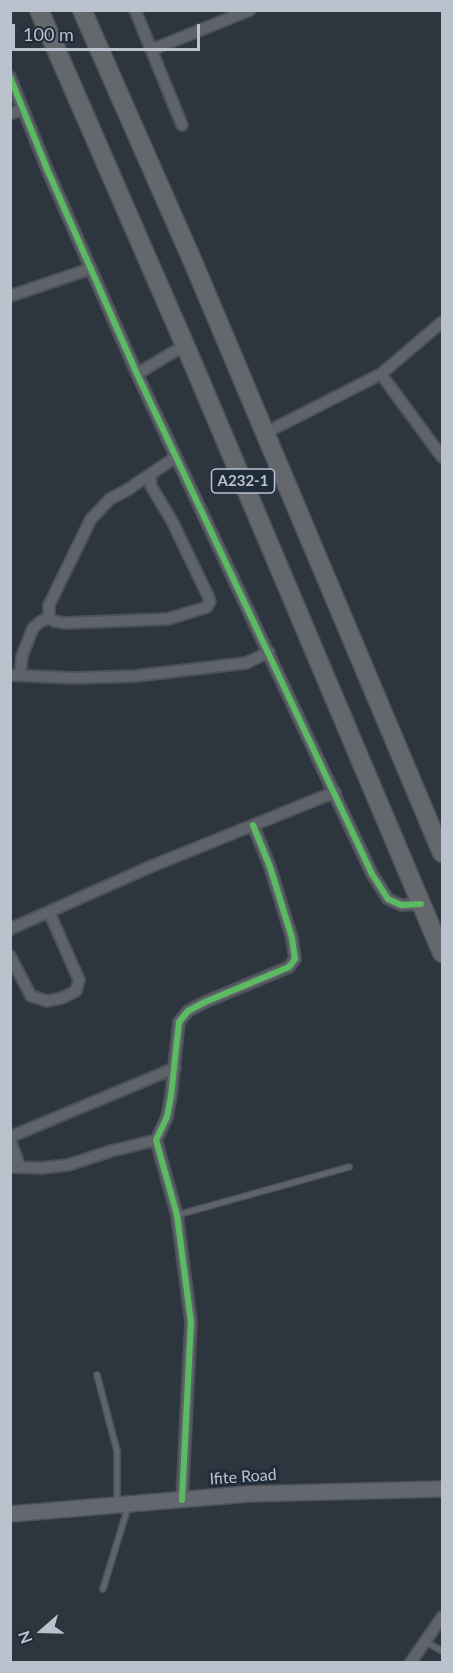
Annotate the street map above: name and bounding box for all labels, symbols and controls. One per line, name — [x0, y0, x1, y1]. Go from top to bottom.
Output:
scale bar — [15, 12, 202, 50]
text: 100 m — [23, 23, 74, 45]
road number: A232-1 — [212, 469, 274, 493]
street label: Ifite Road — [209, 1465, 277, 1489]
north arrow — [12, 1601, 72, 1661]
text: N — [14, 1628, 36, 1646]

